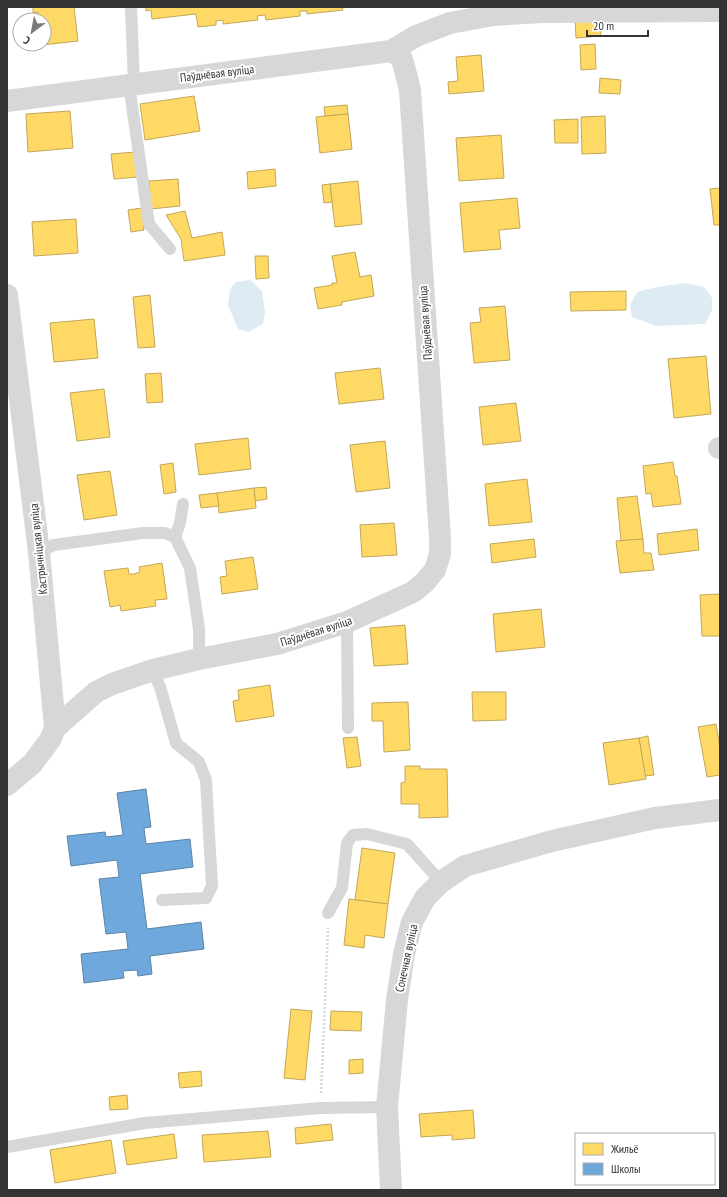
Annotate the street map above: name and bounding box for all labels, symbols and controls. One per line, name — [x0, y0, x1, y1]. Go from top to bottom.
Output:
north arrow — [12, 12, 52, 52]
scale bar — [587, 12, 648, 38]
text: 20 m — [593, 18, 614, 33]
text: С — [21, 33, 33, 48]
street label: Паўднёвая вуліца — [179, 61, 255, 85]
street label: Паўднёвая вуліца — [415, 285, 435, 361]
street label: Кастрычніцкая вуліца — [26, 502, 50, 595]
street label: Паўднёвая вуліца — [278, 612, 354, 650]
street label: Сонечная вуліца — [391, 922, 421, 993]
legend — [575, 1133, 715, 1185]
text: Жильё — [610, 1141, 638, 1156]
text: Школы — [611, 1161, 640, 1176]

